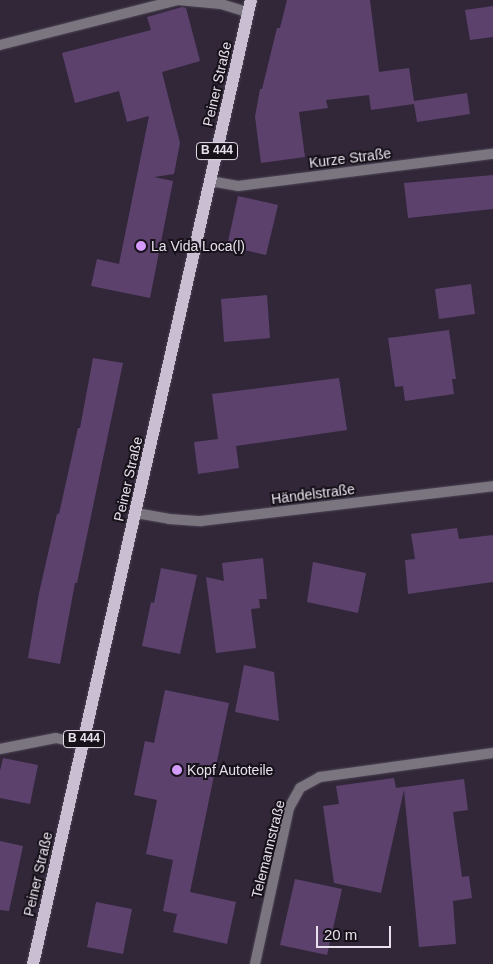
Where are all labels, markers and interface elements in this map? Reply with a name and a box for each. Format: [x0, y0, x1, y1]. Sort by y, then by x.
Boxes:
street label: Peiner Straße [199, 40, 235, 128]
road number: B 444 [196, 142, 238, 160]
street label: Kurze Straße [308, 145, 392, 171]
place label: La Vida Loca(l) [151, 238, 245, 254]
marker: La Vida Loca(l) [135, 240, 147, 252]
street label: Peiner Straße [110, 435, 146, 523]
street label: Händelstraße [270, 481, 356, 507]
road number: B 444 [63, 730, 105, 749]
place label: Kopf Autoteile [187, 762, 274, 778]
marker: Kopf Autoteile [171, 764, 183, 776]
street label: Telemannstraße [248, 798, 288, 900]
street label: Peiner Straße [20, 830, 56, 918]
scale bar [318, 916, 393, 948]
text: 20 m [324, 926, 357, 943]

